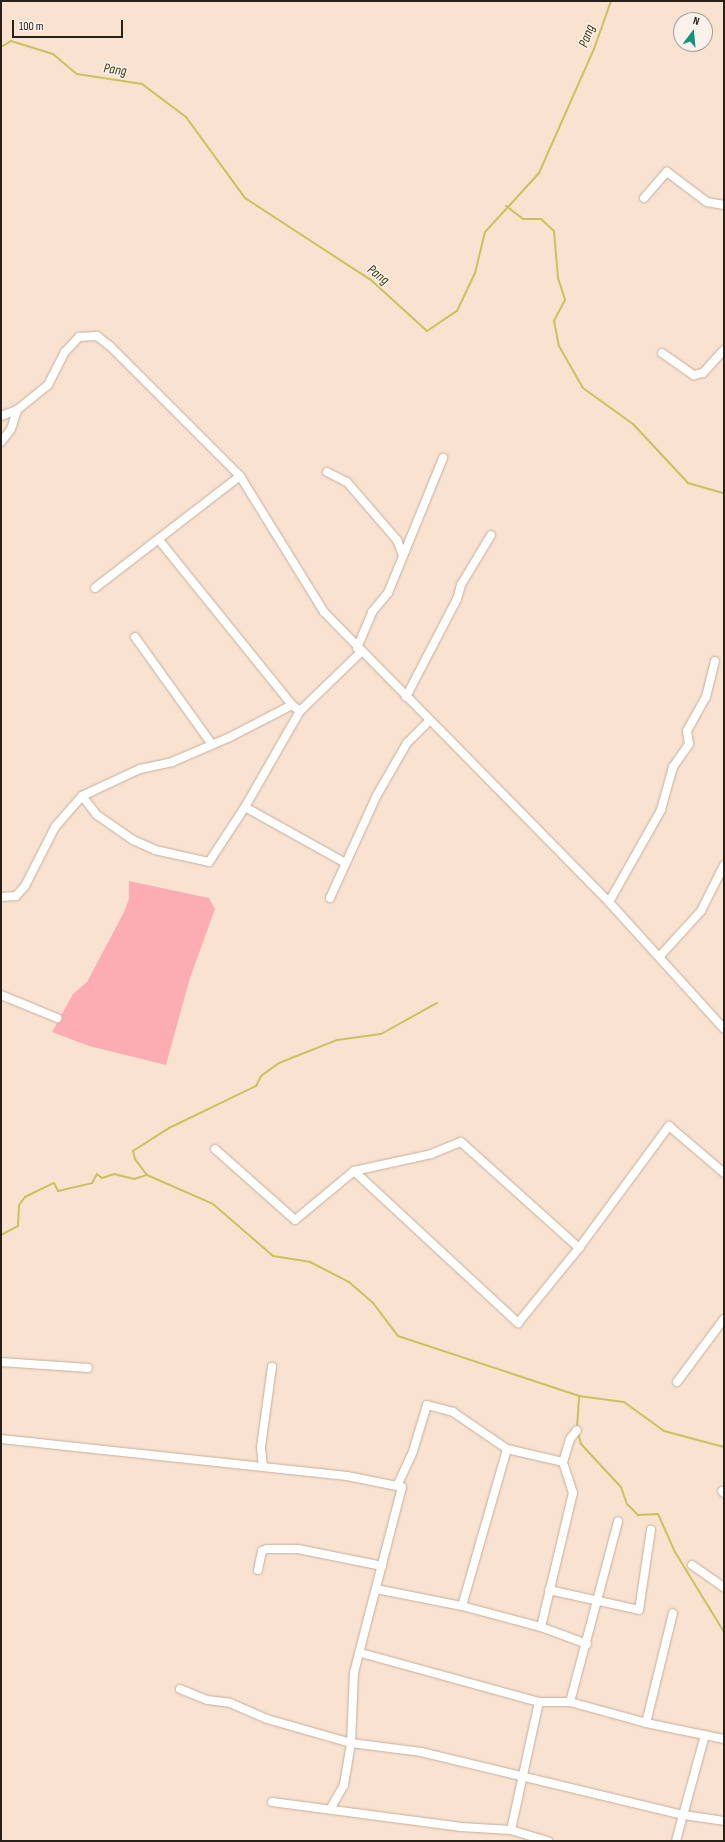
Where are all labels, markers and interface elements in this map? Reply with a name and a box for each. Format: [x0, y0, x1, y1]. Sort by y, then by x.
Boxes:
scale bar [14, 12, 125, 38]
north arrow [673, 12, 713, 52]
text: N [692, 14, 701, 28]
text: 100 m [19, 19, 44, 34]
water label: Pang [575, 22, 599, 50]
water label: Pang [102, 60, 128, 80]
water label: Pang [364, 261, 392, 289]

